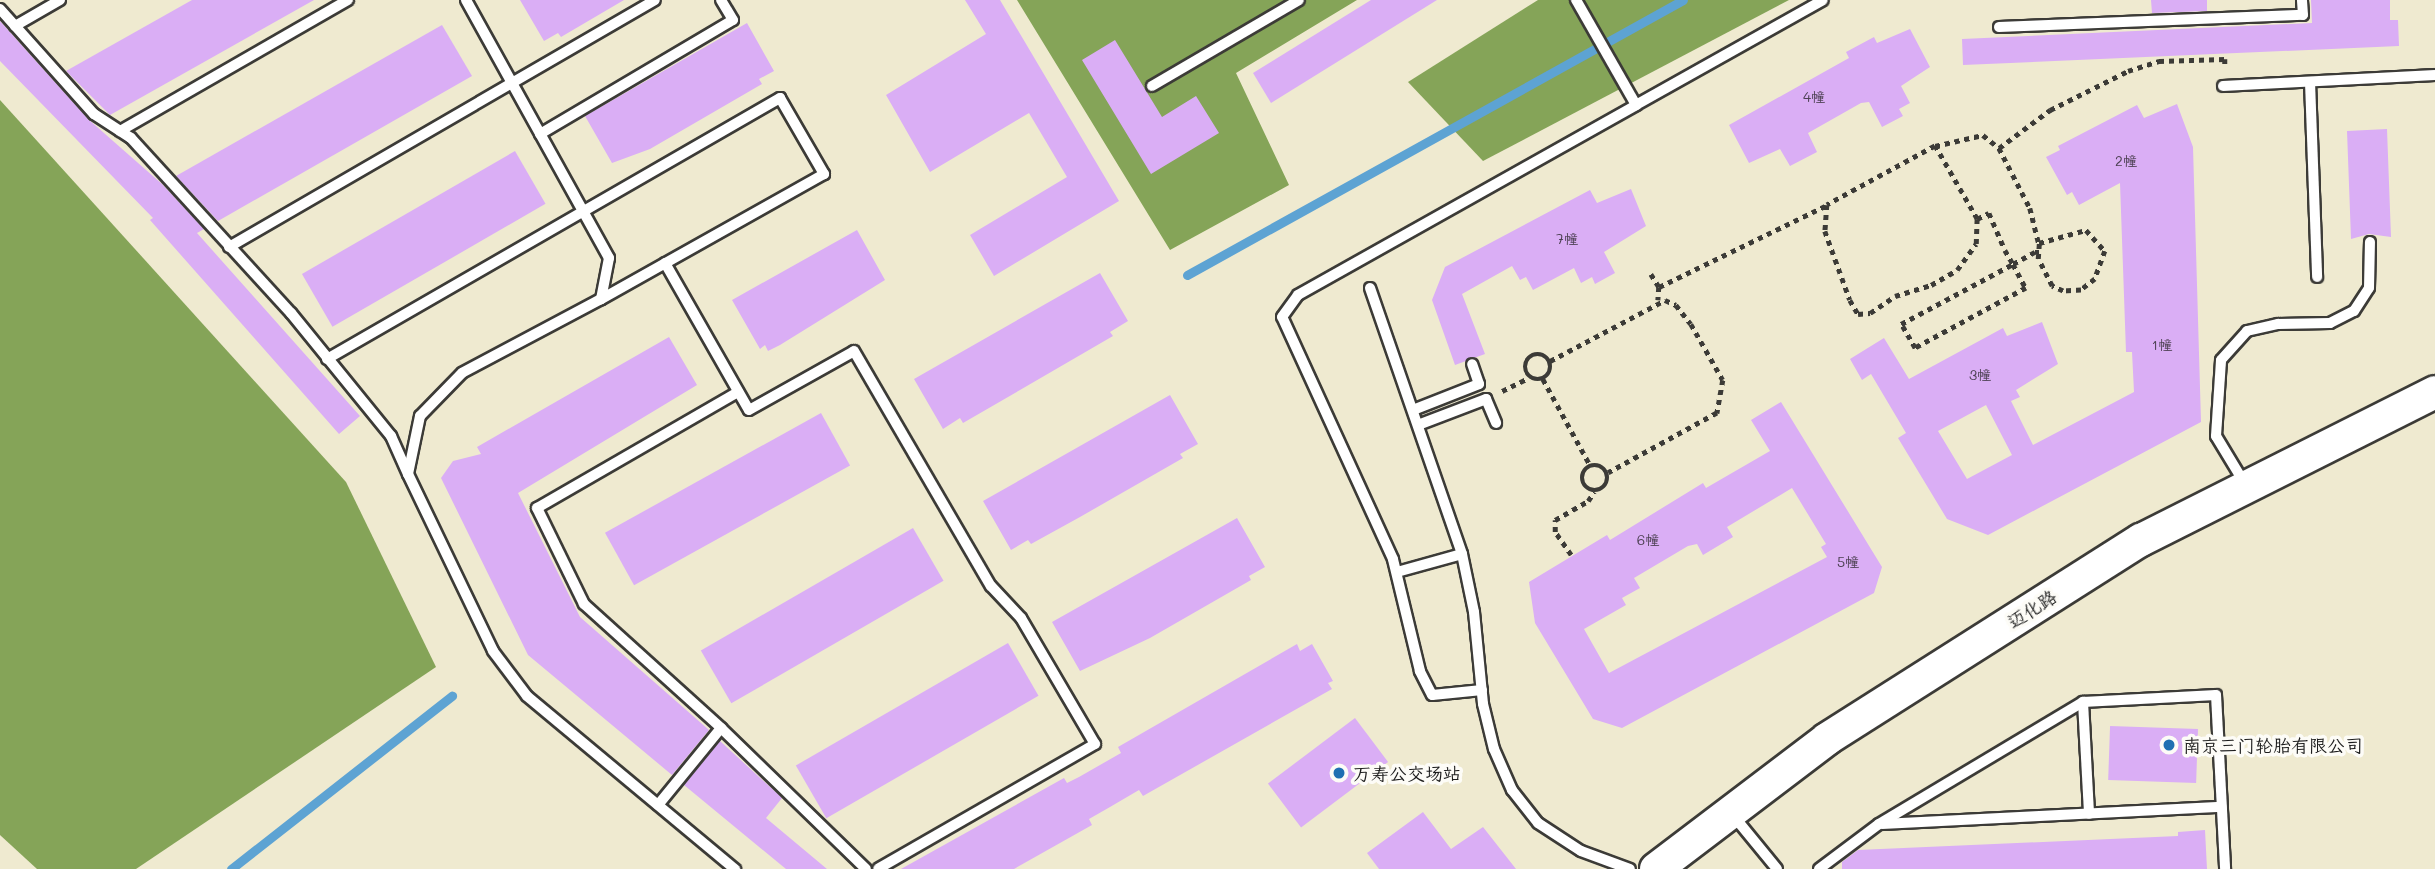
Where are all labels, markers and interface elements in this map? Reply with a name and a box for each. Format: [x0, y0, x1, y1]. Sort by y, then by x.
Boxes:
house number: 4幢 [1803, 89, 1825, 105]
house number: 2幢 [2115, 153, 2137, 169]
house number: 7幢 [1556, 231, 1578, 247]
house number: 1幢 [2152, 337, 2172, 353]
house number: 3幢 [1969, 367, 1991, 383]
house number: 6幢 [1637, 532, 1659, 548]
house number: 5幢 [1837, 554, 1859, 570]
street label: 迈化路 [2003, 585, 2061, 633]
place label: 南京三门轮胎有限公司 [2183, 734, 2363, 756]
marker: 南京三门轮胎有限公司 [2161, 737, 2177, 753]
place label: 万寿公交场站 [1353, 762, 1461, 784]
marker: 万寿公交场站 [1331, 765, 1347, 781]

